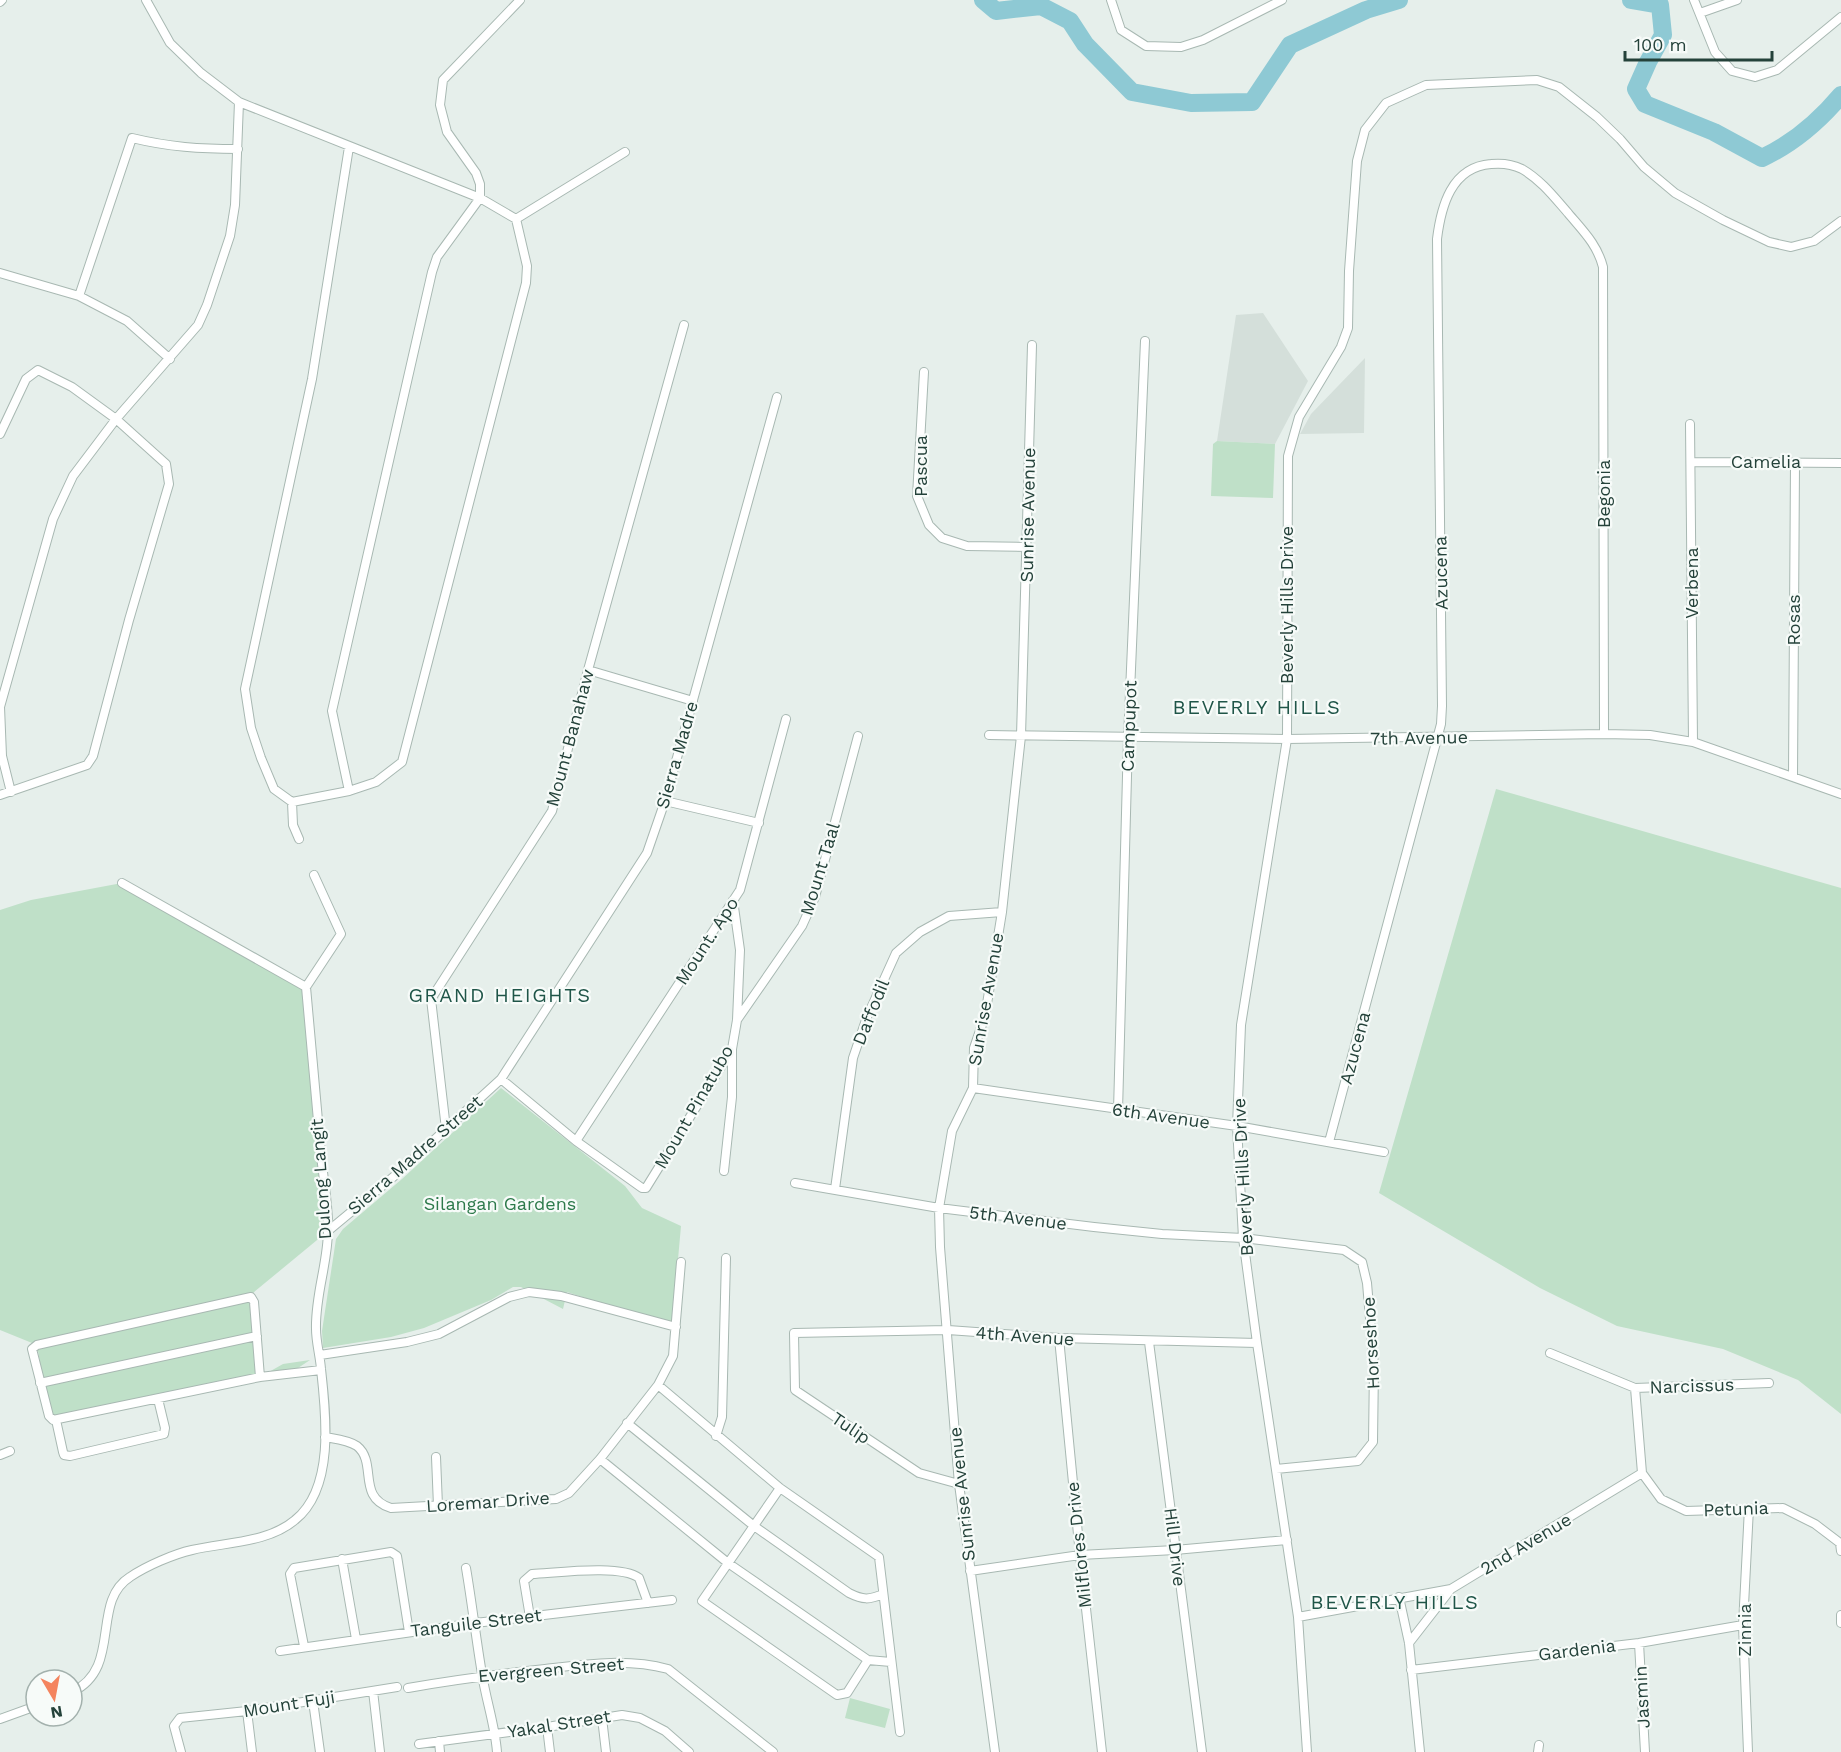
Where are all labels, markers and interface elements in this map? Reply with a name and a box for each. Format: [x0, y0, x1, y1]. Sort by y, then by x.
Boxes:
scale bar [1625, 24, 1772, 62]
text: 100 m [1634, 34, 1687, 55]
street label: Pascua [910, 435, 931, 497]
street label: Sunrise Avenue [1016, 447, 1039, 583]
street label: Camelia [1731, 451, 1801, 472]
street label: Begonia [1593, 460, 1614, 528]
street label: Beverly Hills Drive [1276, 526, 1297, 684]
street label: Azucena [1429, 536, 1452, 610]
street label: Verbena [1681, 547, 1702, 619]
street label: Rosas [1783, 594, 1804, 646]
street label: Mount Banahaw [541, 667, 598, 809]
street label: Campupot [1116, 679, 1141, 772]
district label: BEVERLY HILLS [1173, 695, 1341, 719]
street label: Sierra Madre [651, 699, 702, 811]
street label: 7th Avenue [1370, 726, 1468, 749]
street label: Mount Taal [795, 819, 844, 918]
street label: Mount. Apo [671, 893, 743, 988]
street label: Sunrise Avenue [963, 931, 1008, 1067]
street label: Daffodil [848, 975, 893, 1048]
district label: GRAND HEIGHTS [408, 983, 592, 1007]
street label: Azucena [1335, 1009, 1374, 1087]
street label: Mount Pinatubo [650, 1041, 737, 1172]
street label: Sierra Madre Street [343, 1090, 487, 1219]
street label: Beverly Hills Drive [1228, 1097, 1257, 1257]
street label: 6th Avenue [1111, 1098, 1211, 1133]
street label: Dulong Langit [306, 1117, 335, 1240]
park label: Silangan Gardens [424, 1193, 576, 1214]
street label: 5th Avenue [968, 1201, 1068, 1234]
street label: Horseshoe [1358, 1296, 1383, 1390]
street label: 4th Avenue [975, 1322, 1075, 1349]
street label: Narcissus [1649, 1374, 1735, 1397]
street label: Tulip [828, 1407, 875, 1448]
street label: Sunrise Avenue [944, 1426, 979, 1562]
street label: Milflores Drive [1061, 1481, 1096, 1609]
street label: Loremar Drive [425, 1487, 551, 1516]
street label: Petunia [1703, 1497, 1769, 1520]
street label: Hill Drive [1160, 1506, 1191, 1588]
street label: 2nd Avenue [1477, 1508, 1575, 1579]
district label: BEVERLY HILLS [1311, 1590, 1479, 1614]
street label: Zinnia [1734, 1603, 1755, 1657]
street label: Tanguile Street [409, 1604, 543, 1641]
street label: Gardenia [1537, 1634, 1617, 1665]
street label: Evergreen Street [477, 1653, 625, 1686]
street label: Jasmin [1629, 1665, 1654, 1729]
north arrow [24, 1668, 84, 1728]
street label: Mount Fuji [241, 1686, 336, 1721]
text: N [49, 1702, 64, 1723]
street label: Yakal Street [506, 1705, 613, 1742]

